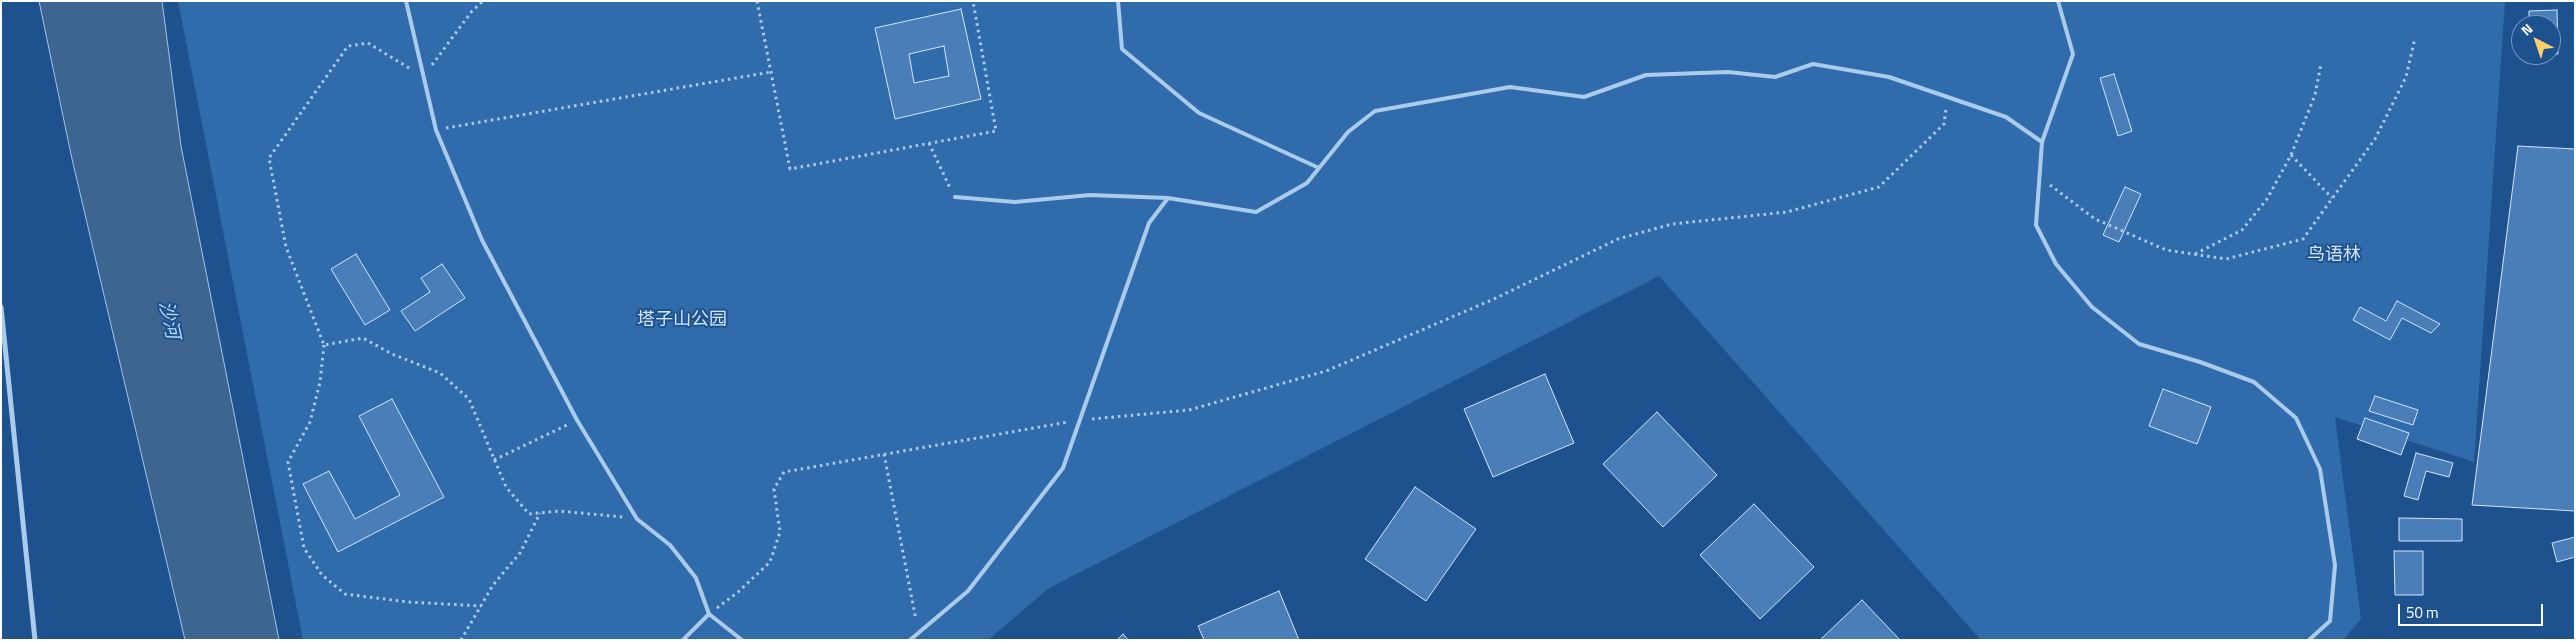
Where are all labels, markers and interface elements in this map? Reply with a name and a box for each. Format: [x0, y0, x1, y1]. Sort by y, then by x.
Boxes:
north arrow [2511, 15, 2561, 65]
text: N [2516, 18, 2537, 40]
park label: 鸟语林 [2307, 245, 2361, 267]
water label: 沙河 [153, 299, 183, 341]
park label: 塔子山公园 [637, 310, 727, 332]
scale bar [2401, 594, 2546, 626]
text: 50 m [2406, 601, 2439, 624]

